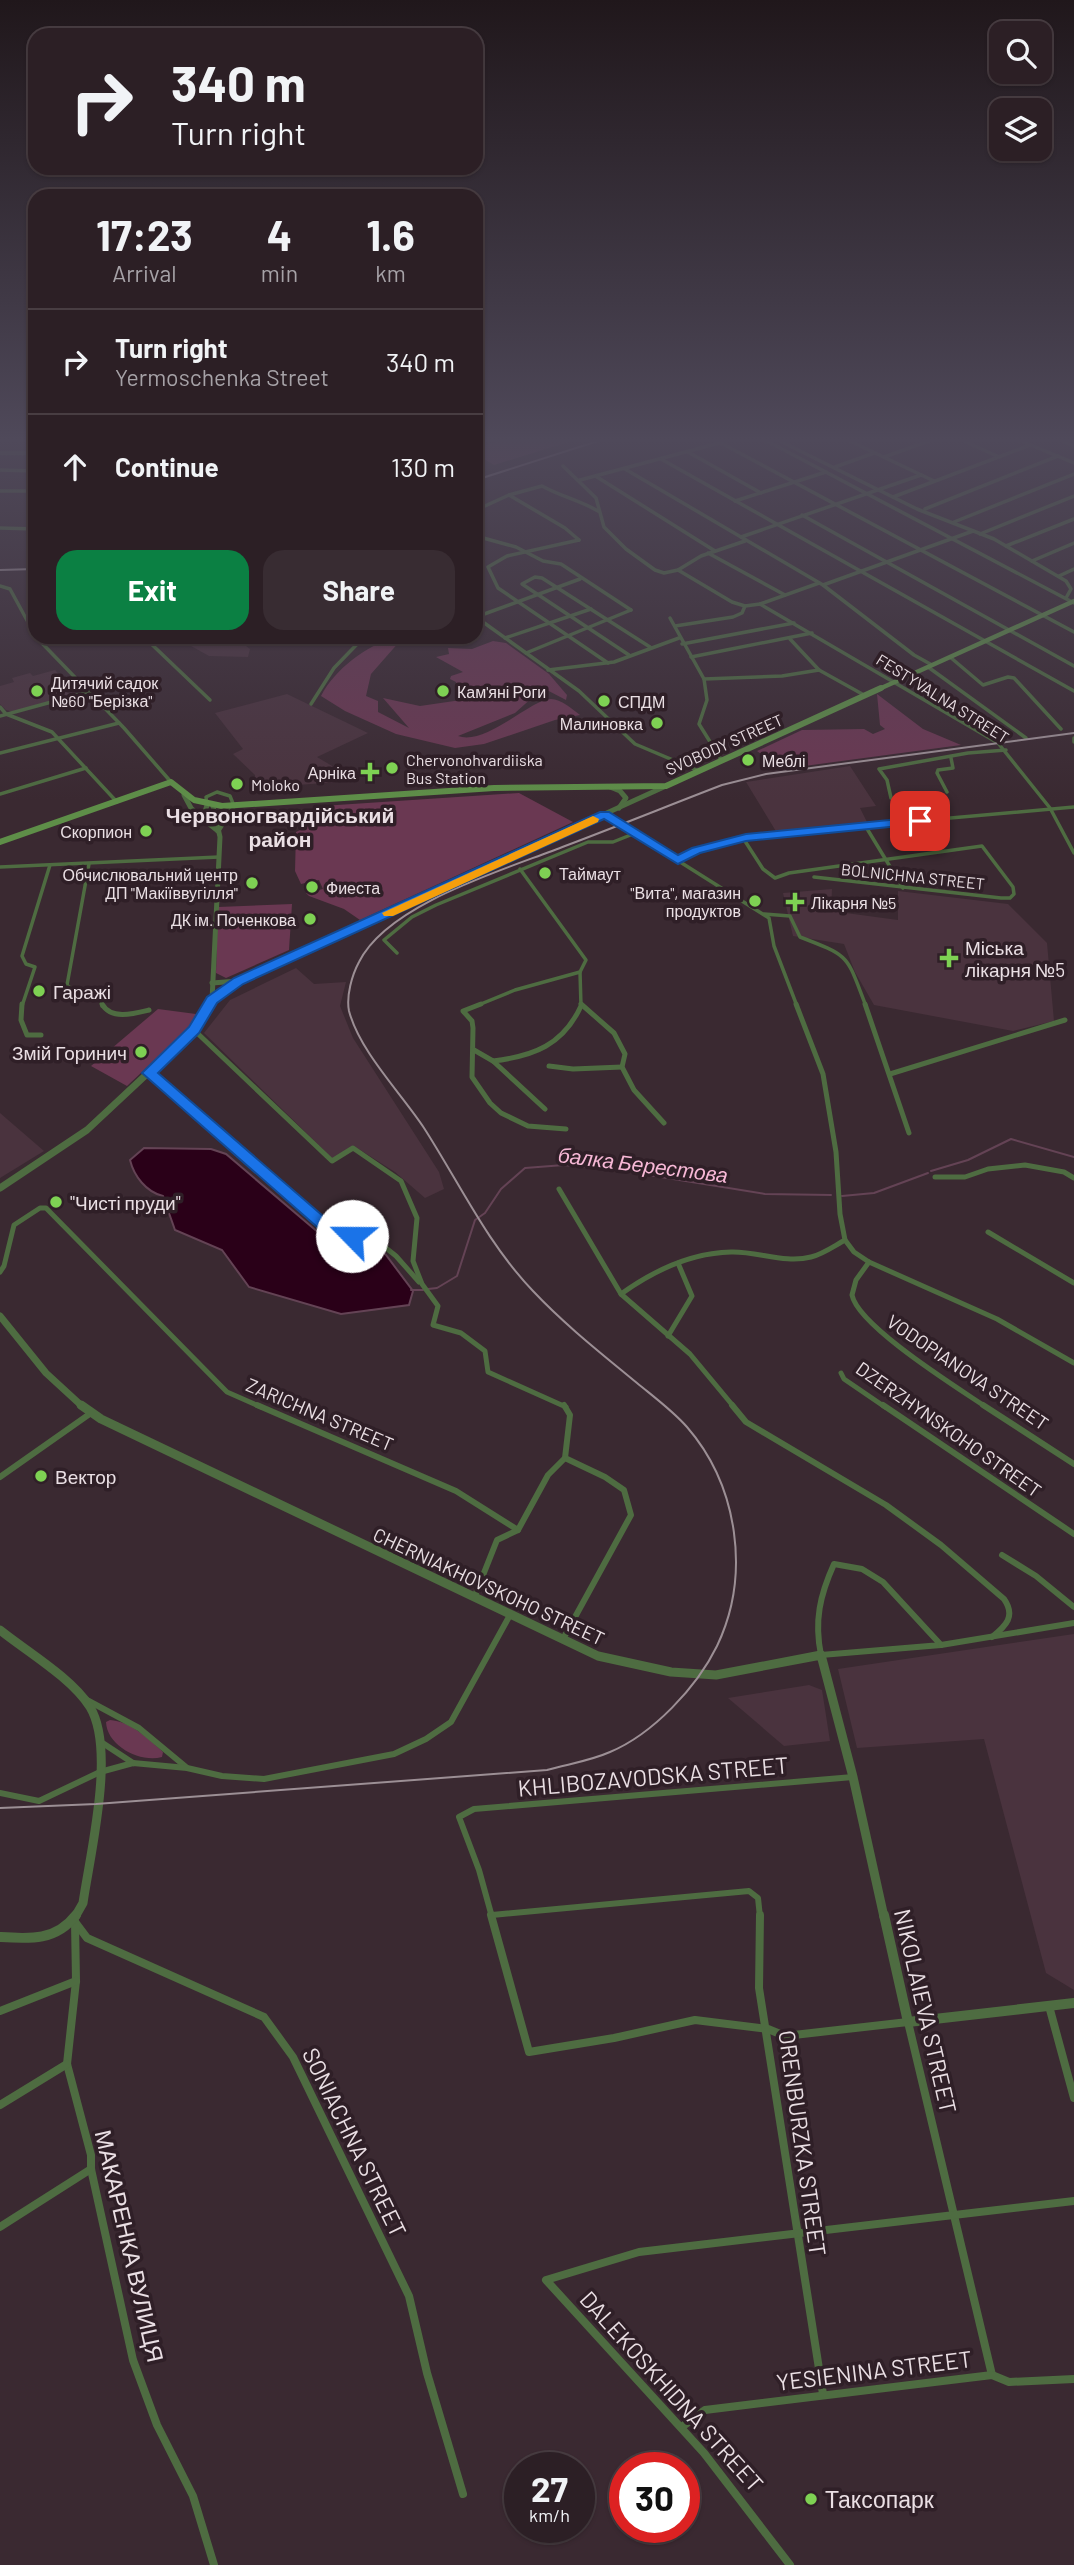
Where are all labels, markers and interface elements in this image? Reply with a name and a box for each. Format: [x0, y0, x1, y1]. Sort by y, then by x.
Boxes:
map controls [989, 21, 1052, 161]
button: search [989, 21, 1052, 84]
text: 340 m [171, 53, 306, 112]
icon: right [56, 56, 147, 147]
button: layers [989, 98, 1052, 161]
text: Turn right [171, 113, 306, 151]
text: 17:23 [96, 209, 193, 259]
text: 4 [267, 209, 292, 259]
text: 1.6 [366, 209, 415, 259]
text: Arrival [112, 259, 177, 287]
text: min [261, 259, 298, 287]
text: km [375, 259, 406, 287]
text: Turn right [115, 332, 228, 363]
icon: right [56, 343, 94, 381]
text: 340 m [386, 346, 455, 377]
text: Yermoschenka Street [115, 363, 329, 391]
icon: ahead [56, 448, 94, 486]
text: Continue [115, 451, 219, 482]
text: 130 m [391, 451, 455, 482]
button: Exit [56, 550, 249, 630]
button: Share [263, 550, 455, 630]
street label: FESTYVALNA STREET [873, 649, 1013, 747]
place label: Дитячий садок №60 "Берізка" [51, 673, 159, 710]
place label: Кам'яні Роги [457, 682, 546, 701]
marker: Дитячий садок №60 "Берізка" [29, 683, 45, 699]
marker: Кам'яні Роги [435, 683, 451, 699]
place label: СПДМ [618, 692, 665, 711]
marker: СПДМ [596, 693, 612, 709]
street label: SVOBODY STREET [662, 710, 786, 778]
place label: Малиновка [560, 714, 643, 733]
marker: Малиновка [649, 715, 665, 731]
place label: Chervonohvardiiska Bus Station [406, 750, 543, 787]
place label: Меблі [762, 751, 806, 770]
marker: Меблі [740, 752, 756, 768]
marker: Chervonohvardiiska Bus Station [384, 760, 400, 776]
place label: Арніка [308, 763, 356, 782]
marker: Арніка [362, 764, 378, 780]
place label: Moloko [251, 775, 300, 794]
marker: Moloko [229, 776, 245, 792]
pin [890, 791, 950, 851]
district label: Червоногвардійський район [166, 802, 394, 851]
icon: arrive [901, 802, 939, 840]
place label: Скорпион [60, 822, 132, 841]
marker: Скорпион [138, 823, 154, 839]
street label: BOLNICHNA STREET [840, 859, 986, 893]
place label: Таймаут [559, 864, 622, 883]
place label: Обчислювальний центр ДП "Макіїввугілля" [63, 865, 238, 902]
marker: Таймаут [537, 865, 553, 881]
marker: Обчислювальний центр ДП "Макіїввугілля" [244, 875, 260, 891]
place label: Фиеста [326, 878, 380, 897]
marker: Фиеста [304, 879, 320, 895]
place label: "Вита", магазин продуктов [630, 883, 741, 920]
marker: Лікарня №5 [785, 892, 805, 912]
marker: "Вита", магазин продуктов [747, 893, 763, 909]
place label: Лікарня №5 [811, 893, 896, 912]
place label: ДК ім. Поченкова [171, 910, 296, 929]
marker: ДК ім. Поченкова [302, 911, 318, 927]
place label: Міська лікарня №5 [965, 936, 1065, 981]
marker: Міська лікарня №5 [939, 948, 959, 968]
place label: Гаражі [53, 980, 111, 1003]
marker: Гаражі [31, 983, 47, 999]
place label: Змій Горинич [12, 1041, 127, 1064]
marker: Змій Горинич [133, 1044, 149, 1060]
water label: балка Берестова [557, 1141, 729, 1187]
place label: "Чисті пруди" [70, 1191, 181, 1214]
marker: "Чисті пруди" [48, 1194, 64, 1210]
position arrow [315, 1199, 389, 1273]
street label: VODOPIANOVA STREET [883, 1309, 1053, 1435]
street label: DZERZHYNSKOHO STREET [852, 1356, 1046, 1502]
street label: ZARICHNA STREET [243, 1373, 397, 1455]
place label: Вектор [55, 1465, 116, 1488]
marker: Вектор [33, 1468, 49, 1484]
street label: CHERNIAKHOVSKOHO STREET [370, 1522, 608, 1650]
street label: KHLIBOZAVODSKA STREET [517, 1750, 789, 1802]
street label: NIKOLAIEVA STREET [889, 1906, 963, 2116]
street label: ORENBURZKA STREET [773, 2028, 833, 2258]
street label: SONIACHNA STREET [297, 2043, 413, 2241]
street label: МАКАРЕНКА ВУЛИЦЯ [90, 2127, 170, 2365]
street label: DALEKOSKHIDNA STREET [574, 2285, 770, 2497]
street label: YESIENINA STREET [775, 2344, 973, 2396]
speed limit sign: 30 [609, 2452, 700, 2543]
text: 27 [531, 2467, 568, 2509]
place label: Таксопарк [825, 2485, 935, 2513]
marker: Таксопарк [803, 2491, 819, 2507]
text: km/h [529, 2504, 570, 2526]

